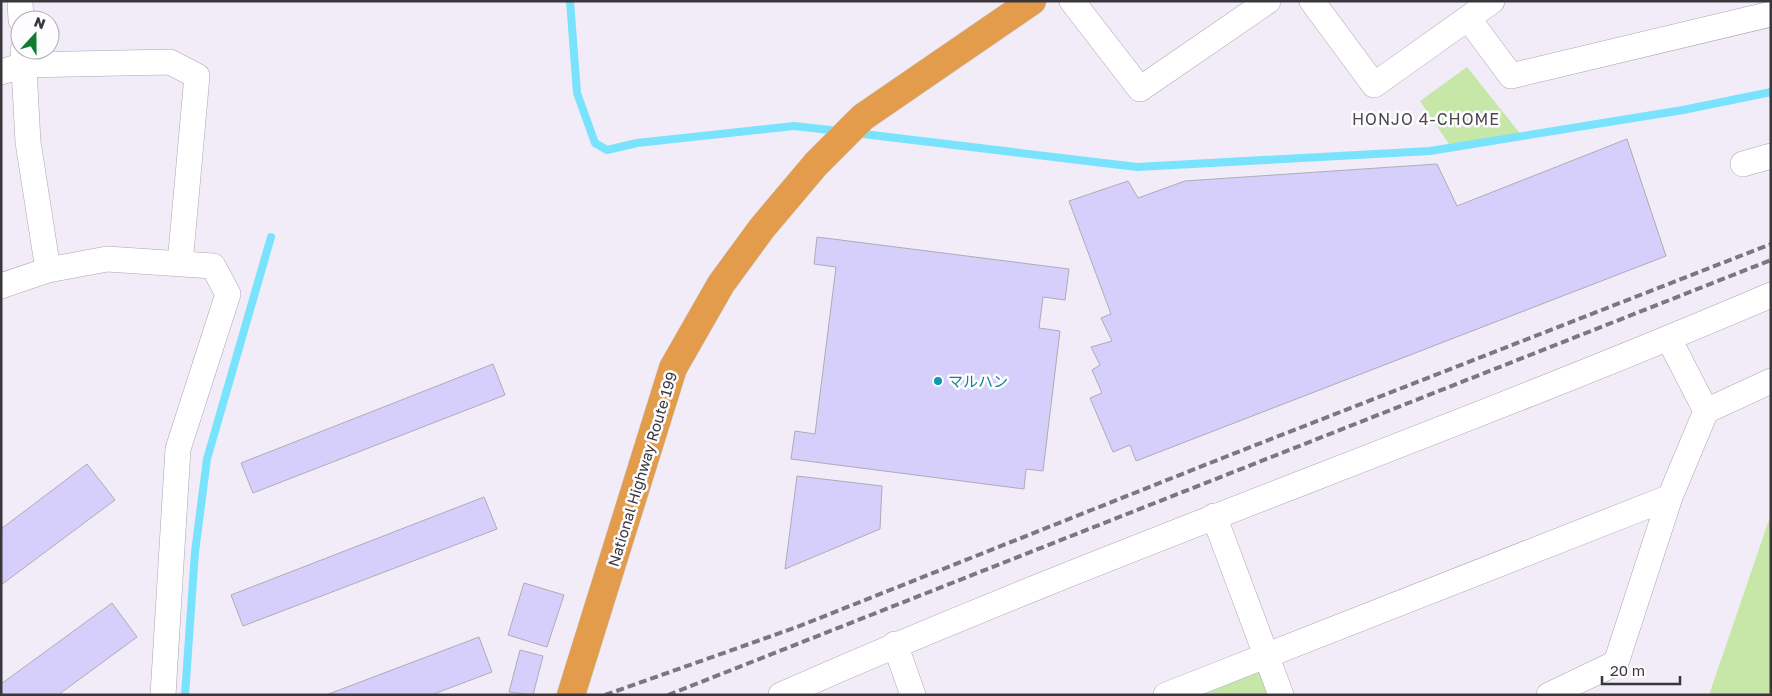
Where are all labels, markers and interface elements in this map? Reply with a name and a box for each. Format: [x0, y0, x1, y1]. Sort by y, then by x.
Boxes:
north arrow [10, 10, 60, 60]
text: N [32, 13, 48, 32]
district label: HONJO 4-CHOME [1352, 109, 1500, 129]
street label: National Highway Route 199 [604, 369, 680, 569]
place label: マルハン [948, 372, 1008, 390]
marker: マルハン [932, 375, 944, 387]
scale bar [1602, 654, 1680, 686]
text: 20 m [1610, 661, 1645, 679]

